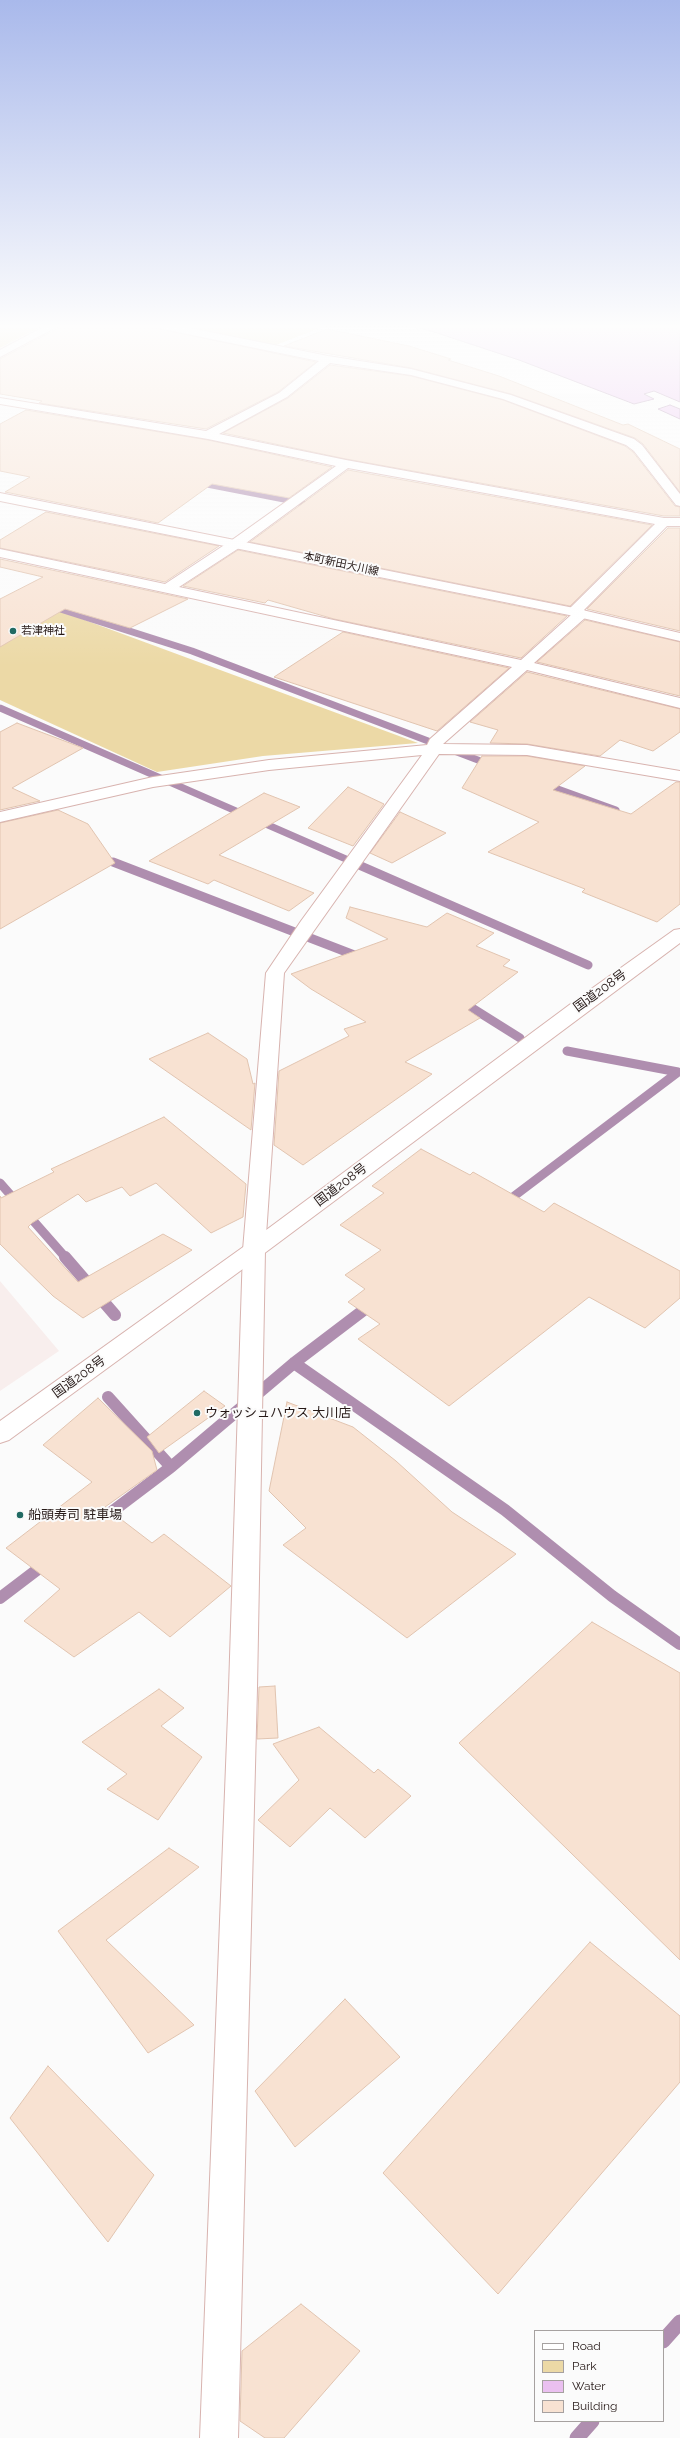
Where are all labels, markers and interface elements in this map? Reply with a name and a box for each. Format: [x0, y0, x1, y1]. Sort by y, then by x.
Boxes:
street label: 本町新田大川線 [302, 550, 380, 578]
place label: 若津神社 [21, 624, 65, 638]
marker: 若津神社 [8, 626, 18, 636]
street label: 国道208号 [571, 967, 629, 1015]
street label: 国道208号 [312, 1160, 370, 1210]
street label: 国道208号 [50, 1353, 108, 1401]
place label: ウォッシュハウス 大川店 [205, 1405, 351, 1421]
marker: ウォッシュハウス 大川店 [192, 1408, 202, 1418]
place label: 船頭寿司 駐車場 [28, 1507, 122, 1523]
marker: 船頭寿司 駐車場 [15, 1510, 25, 1520]
legend [534, 2330, 664, 2422]
text: Road [572, 2339, 601, 2353]
text: Park [572, 2359, 597, 2373]
text: Water [572, 2379, 606, 2393]
text: Building [572, 2399, 618, 2413]

